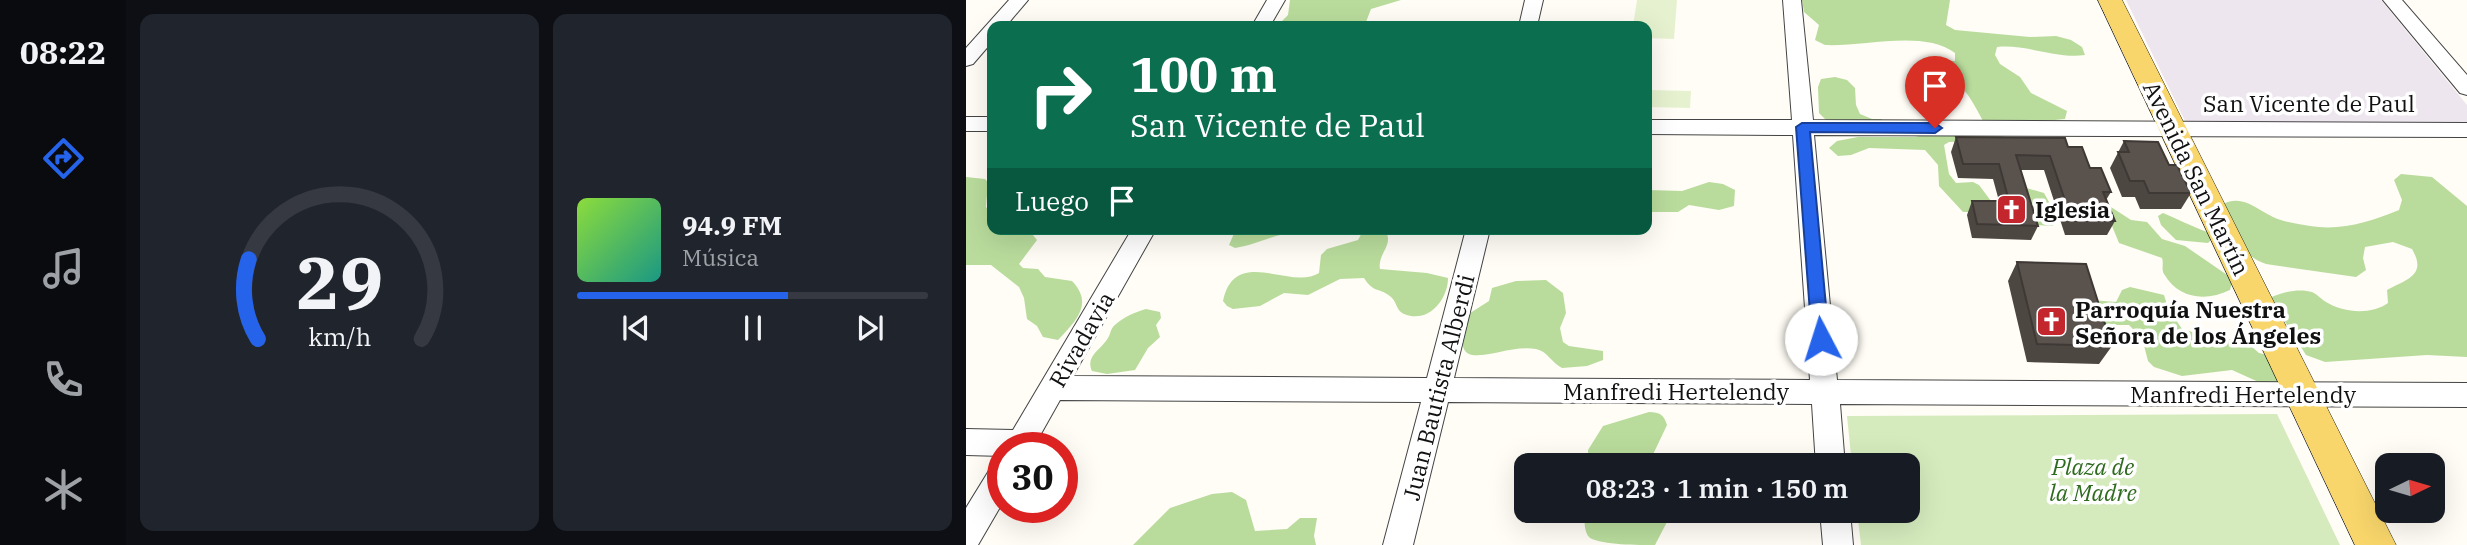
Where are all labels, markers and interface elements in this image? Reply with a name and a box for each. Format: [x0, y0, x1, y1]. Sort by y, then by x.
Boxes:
text: 08:22 [20, 31, 106, 73]
text: 100 m [1130, 42, 1277, 105]
icon: right [1015, 49, 1106, 140]
pin [1905, 56, 1965, 128]
icon: arrive [1916, 67, 1954, 105]
street label: Avenida San Martín [2137, 76, 2257, 280]
street label: San Vicente de Paul [2203, 88, 2415, 118]
text: San Vicente de Paul [1130, 104, 1425, 146]
icon: directions [39, 134, 88, 183]
icon: arrive [1103, 182, 1141, 220]
text: Luego [1015, 184, 1089, 218]
church icon: Iglesia [1995, 192, 2029, 226]
place label: Iglesia [2035, 194, 2110, 224]
text: 94.9 FM [682, 208, 782, 242]
text: 29 [296, 234, 383, 329]
text: Música [682, 242, 759, 272]
icon: music [39, 244, 88, 293]
street label: Juan Bautista Alberdi [1395, 271, 1481, 503]
street label: Rivadavia [1042, 286, 1120, 392]
place label: Parroquía Nuestra Señora de los Ángeles [2075, 294, 2321, 350]
position arrow [1784, 302, 1858, 376]
church icon: Parroquía Nuestra Señora de los Ángeles [2035, 305, 2069, 339]
icon: previous [617, 309, 655, 347]
icon: pause [734, 309, 772, 347]
icon: next [851, 309, 889, 347]
text: km/h [308, 319, 371, 352]
icon: phone [39, 355, 88, 404]
street label: Manfredi Hertelendy [1563, 376, 1790, 406]
street label: Manfredi Hertelendy [2130, 379, 2357, 409]
speed limit sign: 30 [987, 432, 1078, 523]
park label: Plaza de la Madre [2049, 451, 2137, 507]
north arrow [2375, 453, 2445, 523]
map controls [2375, 453, 2445, 523]
icon: climate [39, 465, 88, 514]
text: 08:23 · 1 min · 150 m [1586, 471, 1848, 505]

